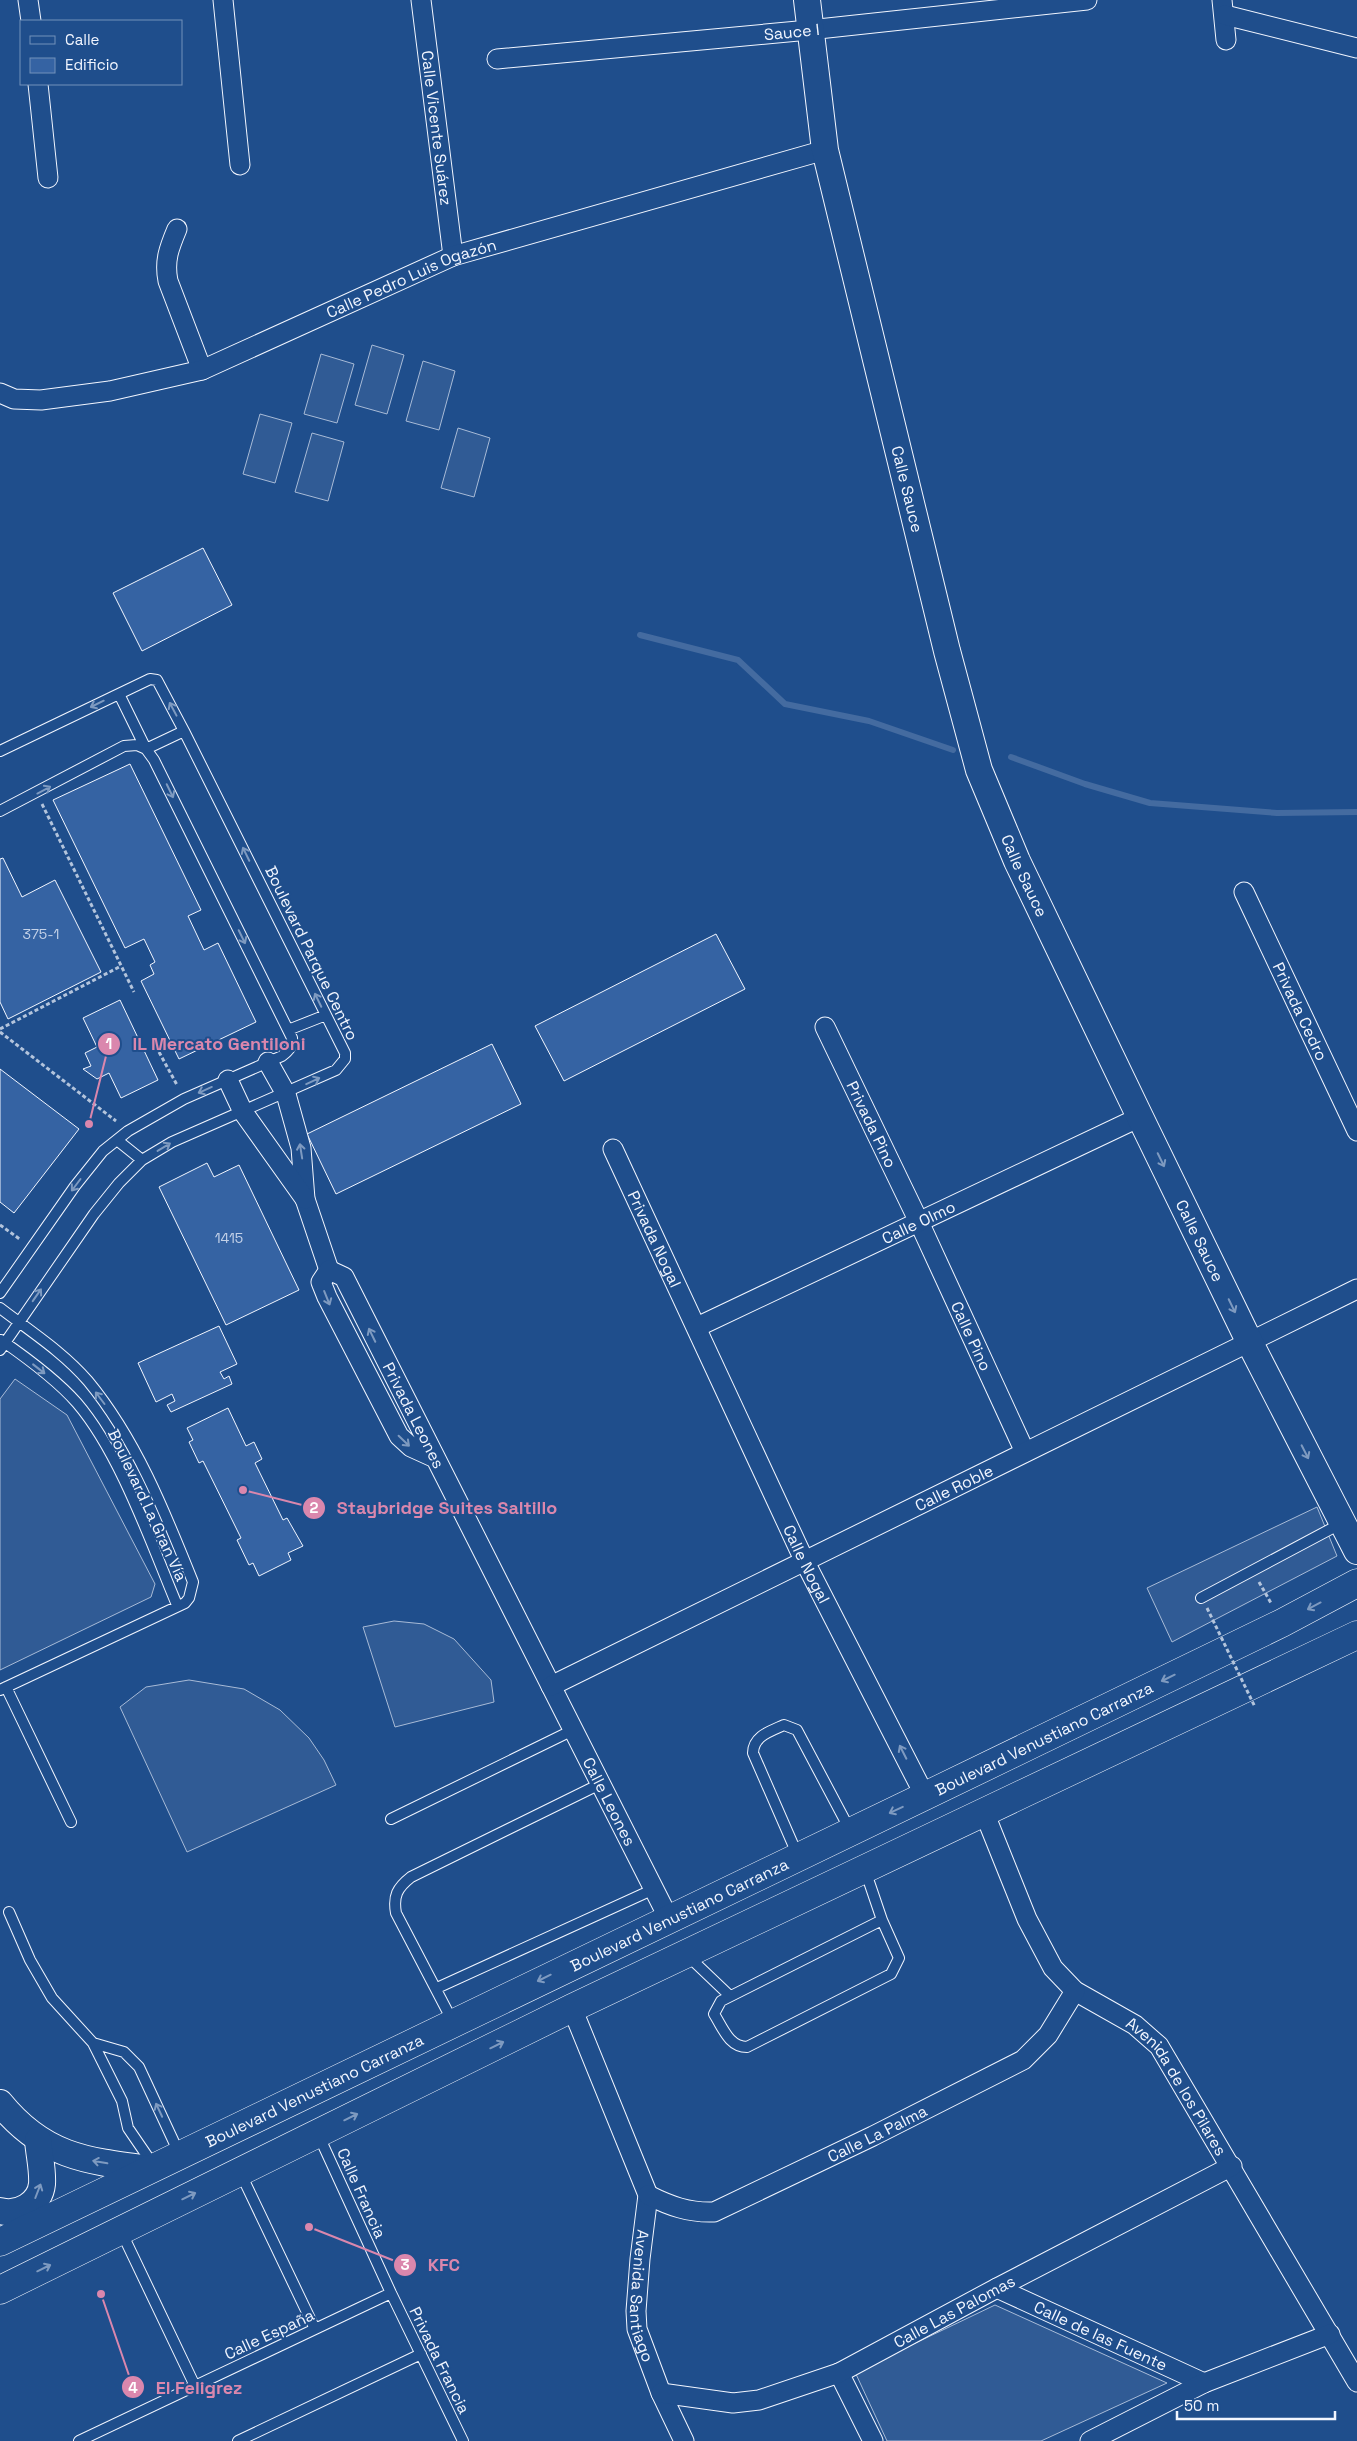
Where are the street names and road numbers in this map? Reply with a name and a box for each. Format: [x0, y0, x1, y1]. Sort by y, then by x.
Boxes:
street label: Sauce I [763, 19, 821, 45]
street label: Calle Vicente Suárez [416, 49, 457, 207]
street label: Calle Pedro Luis Ogazón [323, 234, 499, 323]
street label: Calle Sauce [886, 444, 928, 535]
street label: Calle Sauce [996, 831, 1052, 921]
street label: Boulevard Parque Centro [260, 863, 363, 1044]
street label: Privada Cedro [1268, 959, 1332, 1064]
street label: Privada Pino [842, 1078, 901, 1171]
street label: Privada Nogal [623, 1187, 686, 1291]
street label: Calle Olmo [878, 1196, 959, 1249]
street label: Calle Sauce [1171, 1196, 1229, 1285]
street label: Calle Pino [946, 1298, 996, 1374]
street label: Privada Leones [378, 1359, 449, 1472]
street label: Boulevard La Gran Vía [103, 1426, 192, 1585]
street label: Calle Roble [911, 1460, 997, 1516]
street label: Calle Nogal [778, 1522, 834, 1607]
street label: Boulevard Venustiano Carranza [932, 1677, 1156, 1801]
street label: Calle Leones [578, 1754, 640, 1850]
street label: Boulevard Venustiano Carranza [567, 1853, 792, 1976]
street label: Avenida de los Pilares [1122, 2012, 1231, 2160]
street label: Boulevard Venustiano Carranza [202, 2029, 427, 2152]
street label: Calle La Palma [824, 2100, 931, 2167]
street label: Calle Francia [332, 2145, 391, 2242]
street label: Avenida Santiago [625, 2229, 658, 2365]
street label: Calle Las Palomas [890, 2270, 1019, 2353]
street label: Calle de las Fuente [1030, 2296, 1170, 2376]
street label: Privada Francia [405, 2303, 475, 2417]
street label: Calle España [221, 2304, 318, 2364]

